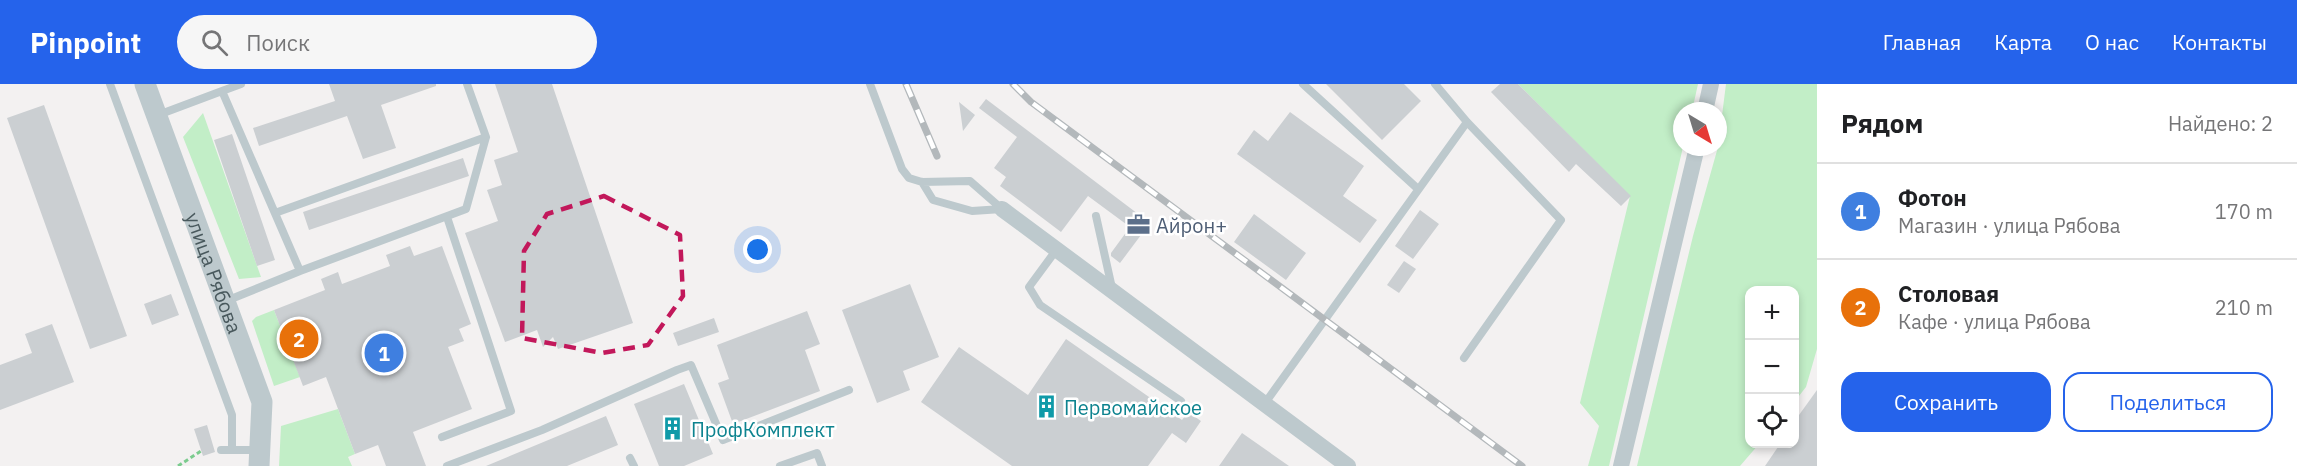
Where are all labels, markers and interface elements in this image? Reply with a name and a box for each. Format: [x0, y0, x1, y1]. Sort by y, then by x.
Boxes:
search box [177, 15, 597, 69]
text: Pinpoint [30, 24, 141, 61]
icon: search [198, 26, 231, 59]
text: Поиск [246, 28, 310, 57]
text: Главная [1883, 28, 1961, 56]
text: Карта [1994, 28, 2052, 56]
text: О нас [2085, 28, 2139, 56]
text: Контакты [2172, 28, 2267, 56]
north arrow [1673, 102, 1727, 156]
text: Рядом [1841, 106, 1923, 140]
text: Найдено: 2 [2168, 110, 2273, 137]
text: Фотон [1898, 183, 1967, 212]
text: 1 [1855, 198, 1867, 225]
text: 170 m [2215, 198, 2273, 225]
street label: улица Рябова [180, 208, 249, 337]
office icon: Айрон+ [1125, 212, 1151, 238]
place label: Айрон+ [1156, 212, 1227, 239]
text: Магазин · улица Рябова [1898, 212, 2121, 239]
your location [743, 235, 772, 264]
text: Столовая [1898, 279, 1999, 308]
map controls [1745, 286, 1799, 448]
button: + [1745, 286, 1799, 340]
text: 2 [1855, 294, 1867, 321]
text: 210 m [2215, 294, 2273, 321]
text: Кафе · улица Рябова [1898, 308, 2091, 335]
pin: 2 [280, 316, 318, 362]
pin: 1 [364, 330, 404, 376]
button: − [1745, 340, 1799, 394]
button: Сохранить [1841, 372, 2051, 432]
button: Поделиться [2063, 372, 2273, 432]
building icon: Первомайское [1033, 394, 1059, 420]
place label: Первомайское [1064, 394, 1202, 421]
button: locate [1745, 394, 1799, 448]
building icon: ПрофКомплект [660, 416, 686, 442]
place label: ПрофКомплект [691, 416, 835, 443]

